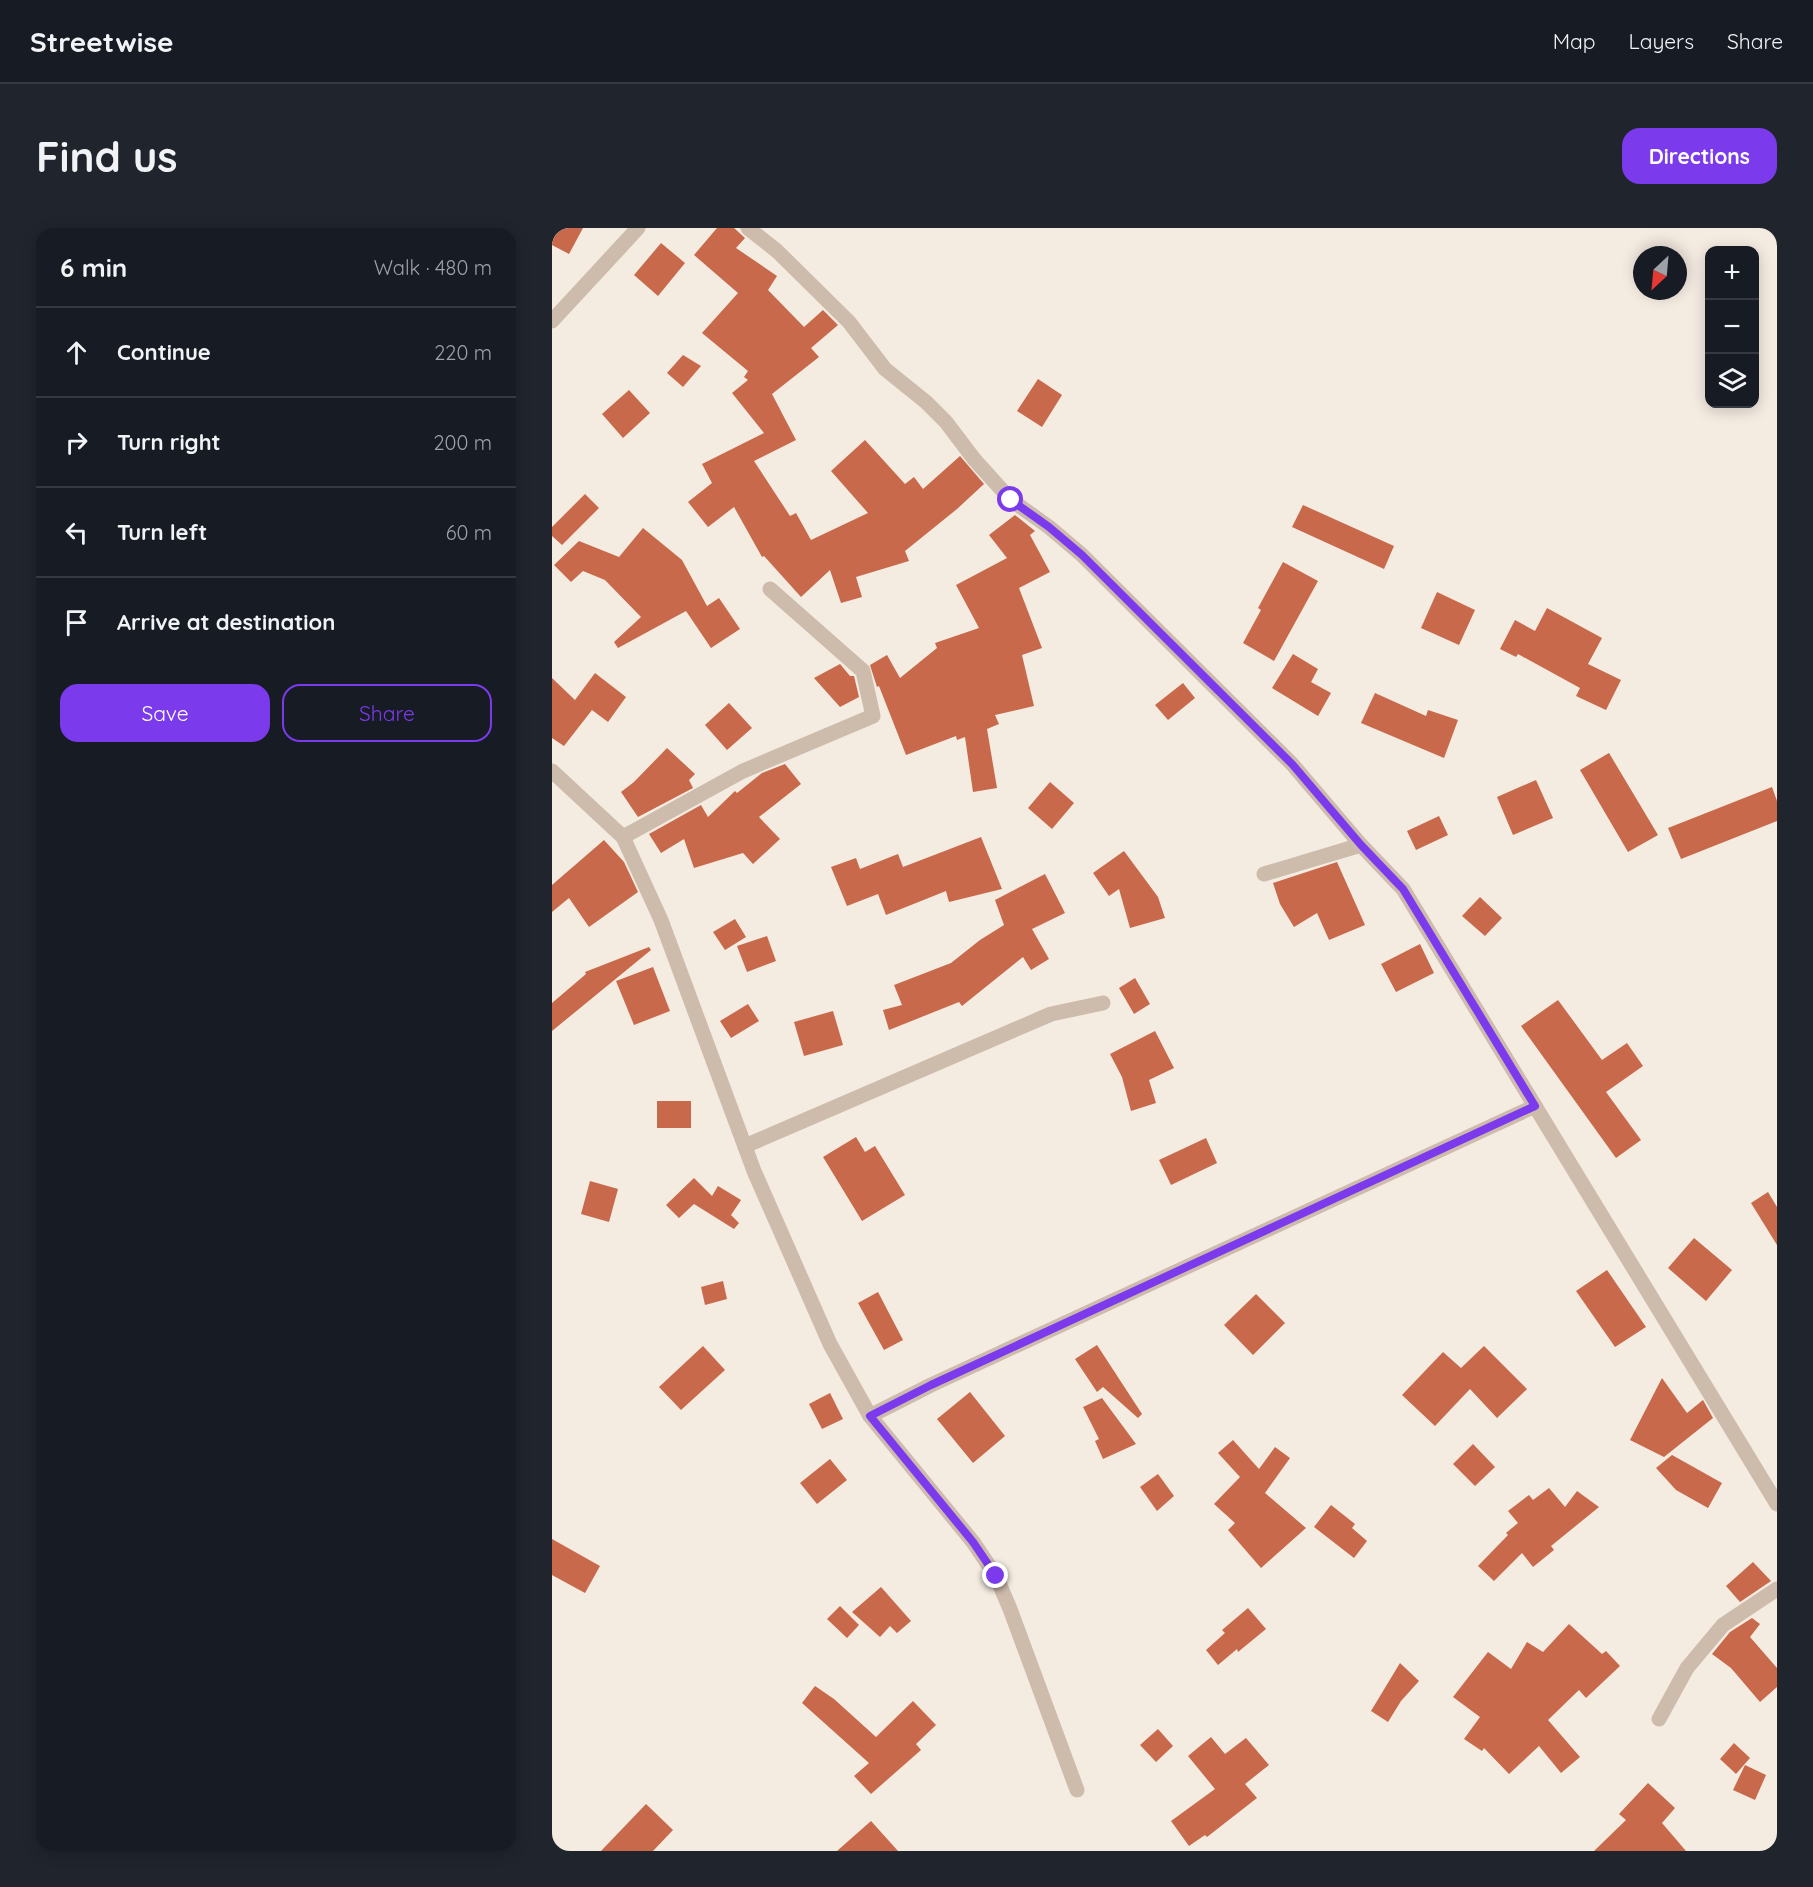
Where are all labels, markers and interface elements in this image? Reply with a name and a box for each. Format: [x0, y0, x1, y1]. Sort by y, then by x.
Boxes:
text: Streetwise [30, 24, 173, 59]
text: Map [1553, 28, 1596, 54]
text: Layers [1629, 28, 1694, 54]
text: Share [1727, 28, 1783, 54]
button: Directions [1622, 128, 1777, 184]
text: Find us [36, 130, 178, 183]
north arrow [1633, 246, 1687, 300]
map controls [1705, 246, 1759, 408]
button: + [1705, 246, 1759, 300]
text: 6 min [60, 251, 127, 284]
text: Walk · 480 m [374, 255, 492, 280]
button: − [1705, 300, 1759, 354]
icon: ahead [60, 336, 93, 369]
text: Continue [117, 338, 211, 366]
text: 220 m [434, 340, 492, 365]
button: layers [1705, 354, 1759, 408]
icon: right [60, 426, 93, 459]
text: Turn right [117, 428, 221, 456]
text: 200 m [433, 430, 492, 455]
route start [997, 486, 1023, 512]
icon: left [60, 516, 93, 549]
text: Turn left [117, 518, 207, 546]
text: 60 m [446, 520, 492, 545]
icon: arrive [60, 606, 93, 639]
text: Arrive at destination [117, 608, 335, 636]
button: Save [60, 684, 270, 742]
button: Share [282, 684, 492, 742]
route end [982, 1562, 1008, 1588]

